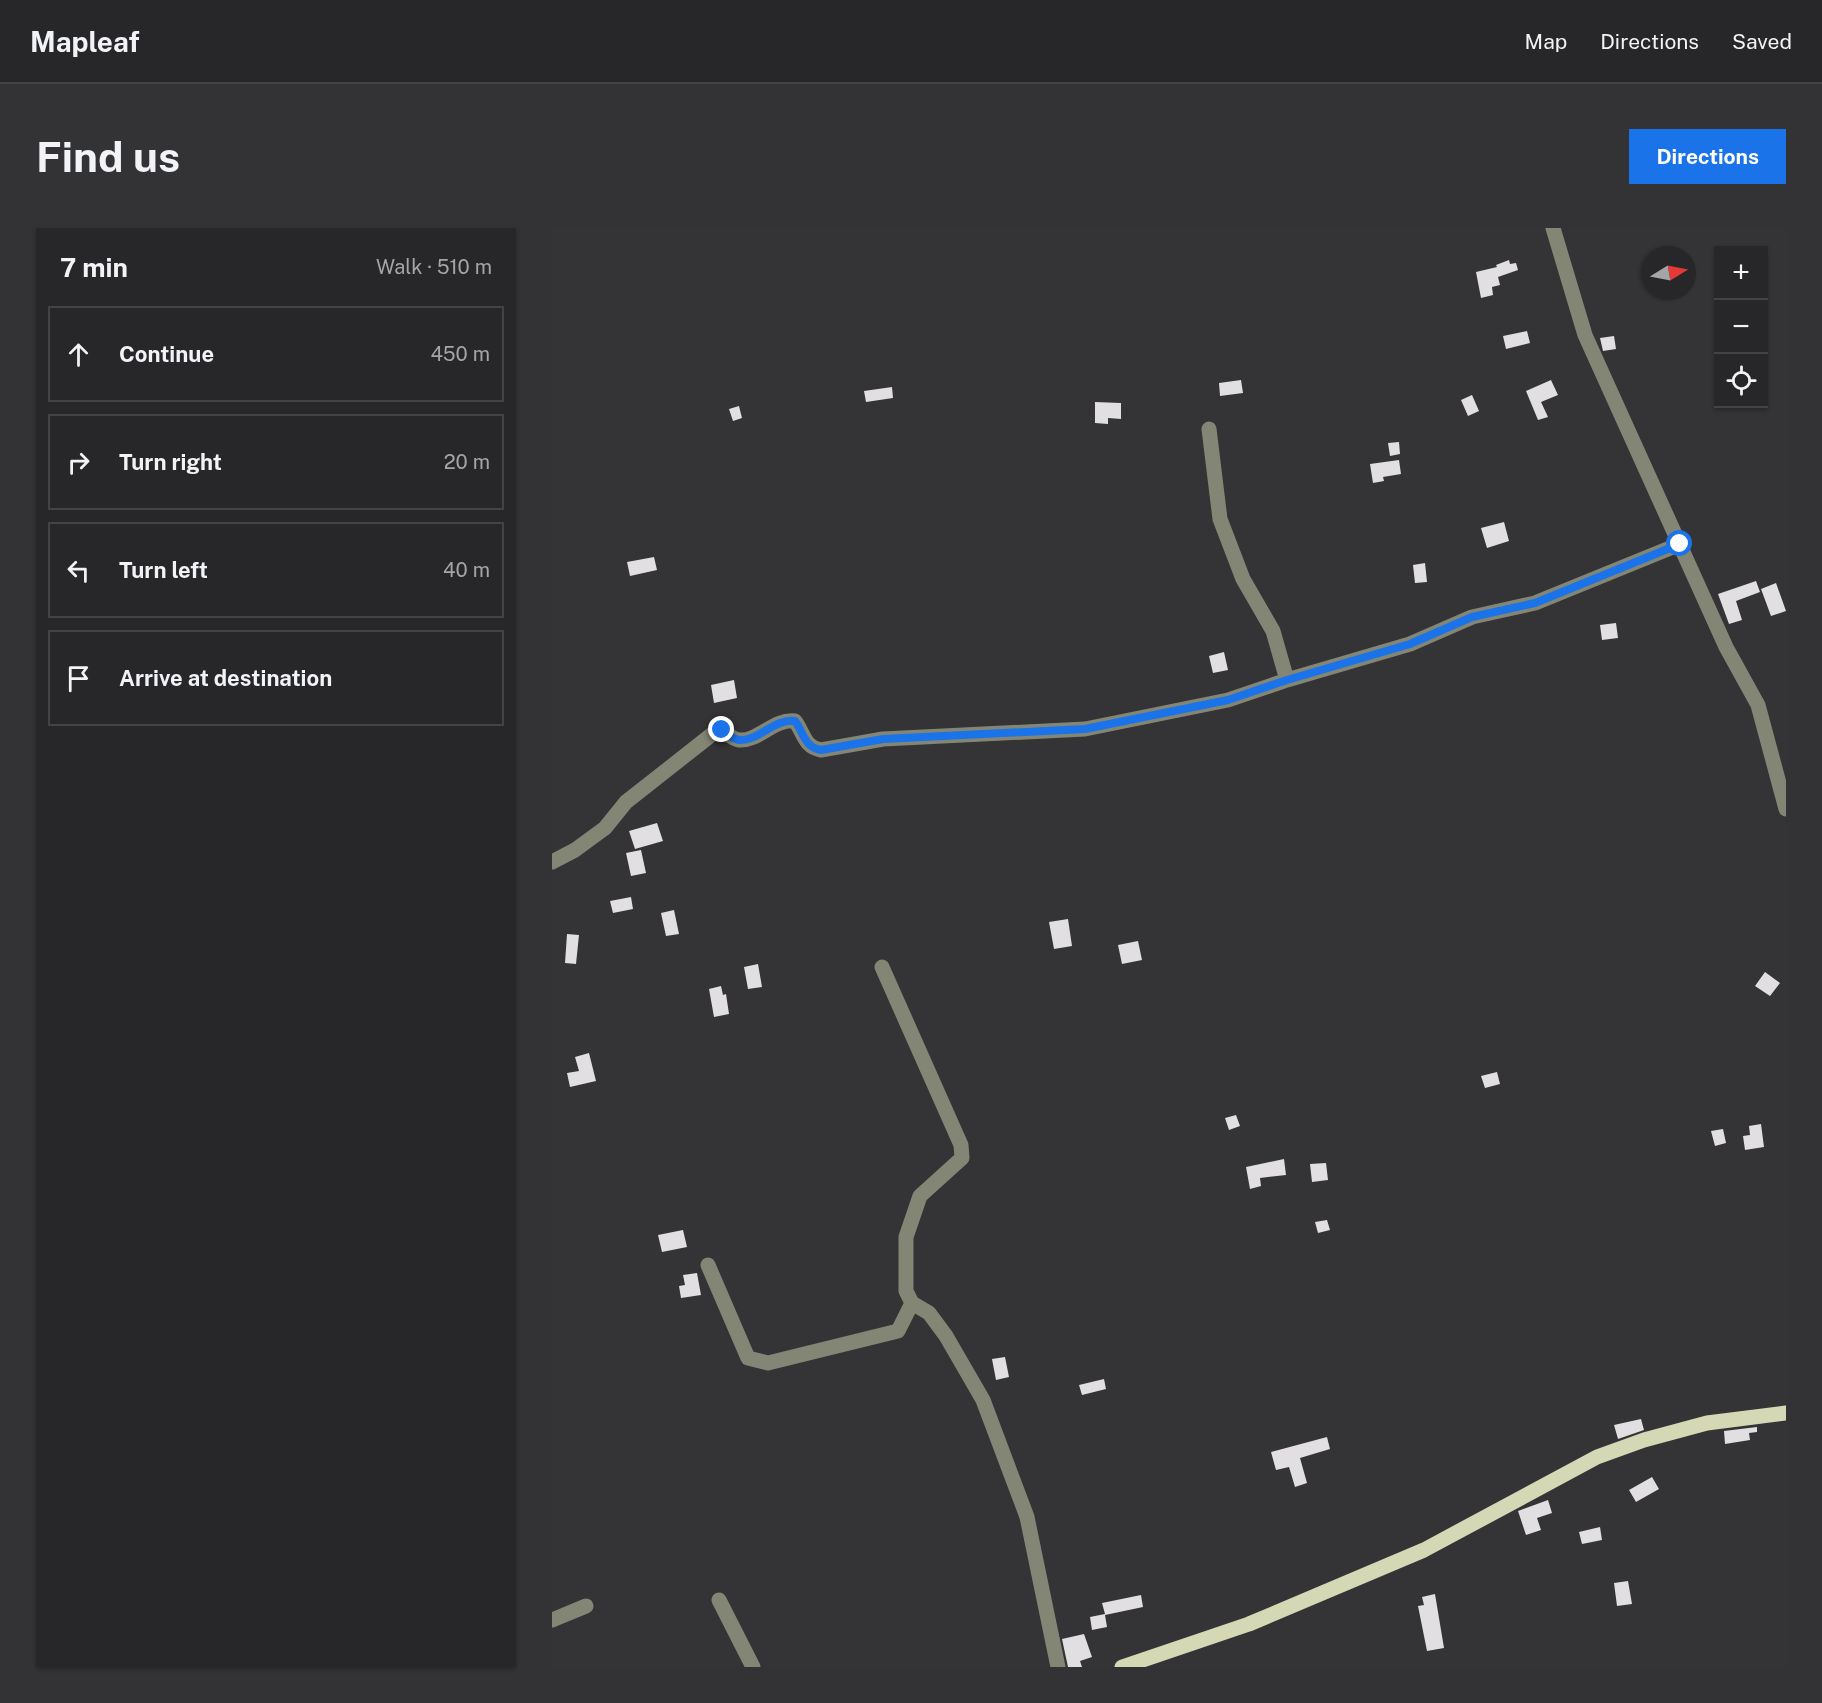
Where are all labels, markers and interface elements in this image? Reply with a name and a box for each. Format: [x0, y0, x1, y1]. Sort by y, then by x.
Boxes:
text: Mapleaf [30, 25, 140, 58]
text: Map [1525, 29, 1567, 54]
text: Directions [1600, 29, 1699, 54]
text: Saved [1732, 29, 1792, 54]
button: Directions [1629, 129, 1786, 184]
text: Find us [36, 132, 180, 181]
north arrow [1642, 246, 1696, 300]
map controls [1714, 246, 1768, 408]
button: + [1714, 246, 1768, 300]
text: 7 min [60, 252, 128, 283]
text: Walk · 510 m [376, 255, 492, 279]
button: − [1714, 300, 1768, 354]
icon: ahead [62, 338, 95, 371]
text: Continue [119, 341, 214, 367]
text: 450 m [430, 342, 490, 366]
button: locate [1714, 354, 1768, 408]
icon: right [62, 446, 95, 479]
text: Turn right [119, 449, 222, 475]
text: 20 m [444, 450, 490, 474]
route start [1666, 530, 1692, 556]
icon: left [62, 554, 95, 587]
text: Turn left [119, 557, 208, 583]
text: 40 m [443, 558, 490, 582]
icon: arrive [62, 662, 95, 695]
text: Arrive at destination [119, 665, 332, 691]
route end [708, 716, 734, 742]

